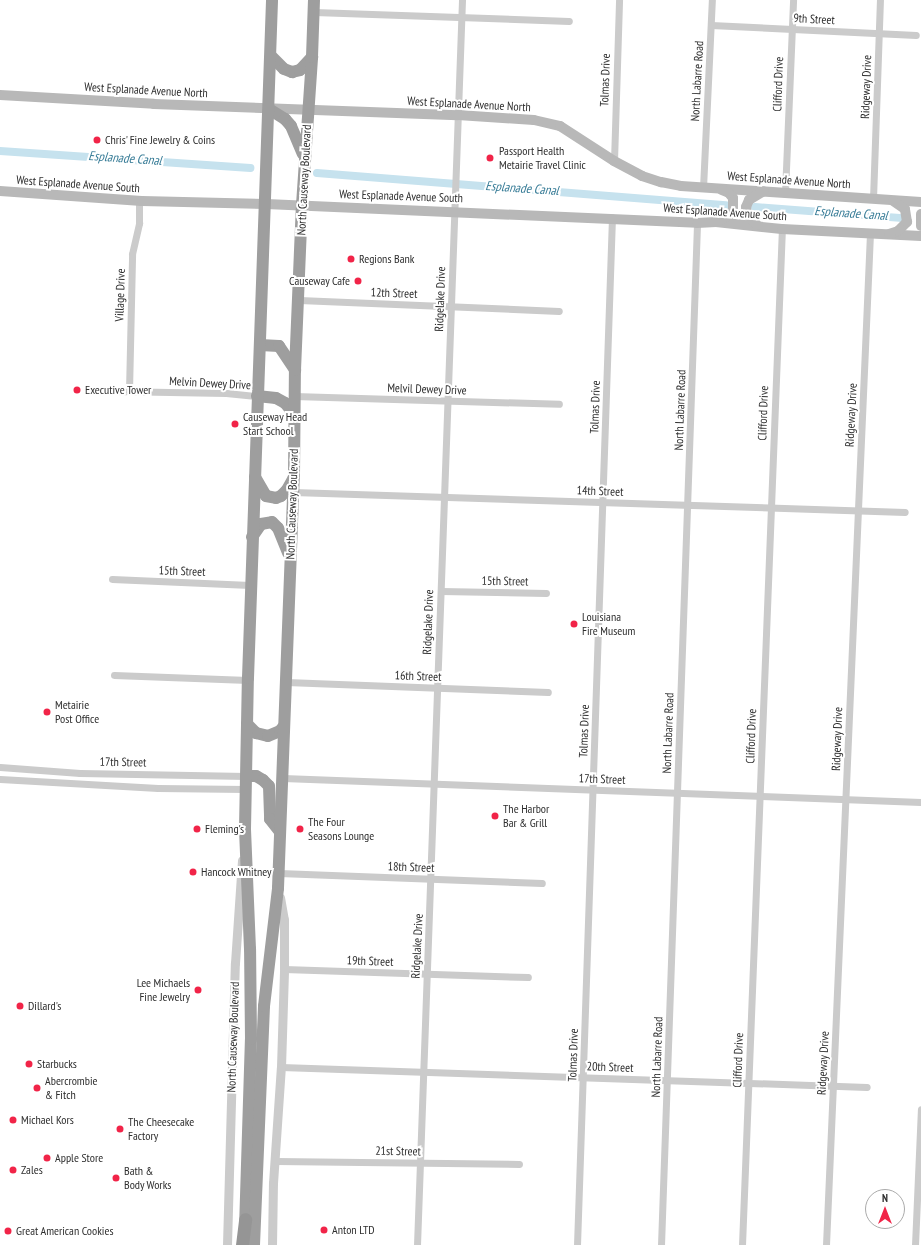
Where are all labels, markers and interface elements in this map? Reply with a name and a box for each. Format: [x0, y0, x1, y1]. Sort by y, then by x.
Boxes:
street label: 9th Street [793, 11, 835, 27]
street label: North Labarre Road [688, 40, 706, 122]
street label: Tolmas Drive [597, 53, 613, 107]
street label: Ridgeway Drive [858, 55, 874, 119]
street label: Clifford Drive [770, 56, 786, 112]
street label: West Esplanade Avenue North [84, 80, 208, 100]
street label: West Esplanade Avenue North [407, 94, 531, 114]
street label: North Causeway Boulevard [294, 124, 314, 236]
place label: Chris' Fine Jewelry & Coins [105, 133, 216, 147]
marker: Chris' Fine Jewelry & Coins [92, 135, 102, 145]
place label: Passport Health Metairie Travel Clinic [499, 144, 586, 172]
water label: Esplanade Canal [88, 149, 162, 169]
marker: Passport Health Metairie Travel Clinic [484, 152, 496, 164]
street label: West Esplanade Avenue North [727, 168, 851, 192]
street label: West Esplanade Avenue South [16, 172, 140, 196]
water label: Esplanade Canal [485, 179, 559, 199]
street label: West Esplanade Avenue South [339, 187, 463, 205]
street label: West Esplanade Avenue South [663, 200, 787, 224]
water label: Esplanade Canal [814, 204, 888, 224]
place label: Regions Bank [359, 252, 414, 266]
marker: Regions Bank [346, 254, 356, 264]
street label: Ridgelake Drive [432, 266, 448, 332]
street label: Village Drive [112, 268, 128, 322]
place label: Causeway Cafe [289, 274, 350, 288]
marker: Causeway Cafe [353, 276, 363, 286]
street label: 12th Street [370, 285, 418, 301]
street label: North Labarre Road [671, 370, 689, 450]
street label: Melvin Dewey Drive [169, 374, 251, 392]
street label: Melvil Dewey Drive [387, 380, 467, 398]
street label: Tolmas Drive [587, 380, 603, 434]
street label: Ridgeway Drive [842, 382, 860, 448]
place label: Executive Tower [85, 383, 152, 397]
marker: Executive Tower [72, 385, 82, 395]
street label: Clifford Drive [755, 385, 771, 441]
place label: Causeway Head Start School [243, 410, 308, 438]
marker: Causeway Head Start School [230, 419, 240, 429]
street label: North Causeway Boulevard [283, 448, 301, 560]
street label: 14th Street [576, 483, 624, 499]
street label: 15th Street [158, 563, 206, 579]
street label: 15th Street [481, 573, 529, 589]
street label: Ridgelake Drive [420, 589, 436, 655]
place label: Louisiana Fire Museum [582, 610, 635, 638]
marker: Louisiana Fire Museum [569, 619, 579, 629]
street label: 16th Street [394, 668, 442, 684]
street label: North Labarre Road [659, 693, 677, 773]
place label: Metairie Post Office [55, 698, 99, 726]
street label: Tolmas Drive [576, 704, 592, 758]
marker: Metairie Post Office [42, 707, 52, 717]
street label: Ridgeway Drive [829, 707, 845, 771]
street label: Clifford Drive [743, 708, 759, 764]
street label: 17th Street [100, 754, 146, 770]
street label: 17th Street [578, 771, 626, 787]
place label: The Harbor Bar & Grill [503, 802, 549, 830]
marker: The Harbor Bar & Grill [490, 811, 500, 821]
place label: The Four Seasons Lounge [308, 815, 374, 843]
place label: Fleming's [205, 822, 244, 836]
marker: Fleming's [192, 824, 202, 834]
marker: The Four Seasons Lounge [295, 824, 305, 834]
street label: 18th Street [387, 859, 435, 875]
place label: Hancock Whitney [201, 865, 272, 879]
marker: Hancock Whitney [188, 867, 198, 877]
street label: Ridgelake Drive [408, 913, 426, 979]
street label: 19th Street [346, 953, 394, 969]
place label: Lee Michaels Fine Jewelry [137, 976, 190, 1004]
street label: North Causeway Boulevard [224, 981, 242, 1093]
marker: Lee Michaels Fine Jewelry [193, 985, 203, 995]
place label: Dillard's [28, 999, 61, 1013]
marker: Dillard's [15, 1001, 25, 1011]
street label: North Labarre Road [648, 1017, 666, 1097]
street label: Tolmas Drive [565, 1028, 581, 1082]
street label: Ridgeway Drive [814, 1030, 832, 1096]
street label: Clifford Drive [730, 1032, 746, 1088]
place label: Starbucks [37, 1057, 77, 1071]
marker: Starbucks [24, 1059, 34, 1069]
street label: 20th Street [586, 1059, 634, 1075]
place label: Abercrombie & Fitch [45, 1074, 97, 1102]
marker: Abercrombie & Fitch [32, 1083, 42, 1093]
place label: Michael Kors [21, 1113, 74, 1127]
marker: Michael Kors [8, 1115, 18, 1125]
place label: The Cheesecake Factory [128, 1115, 194, 1143]
marker: The Cheesecake Factory [115, 1124, 125, 1134]
street label: 21st Street [375, 1143, 421, 1159]
place label: Apple Store [55, 1151, 103, 1165]
marker: Apple Store [42, 1153, 52, 1163]
place label: Zales [21, 1163, 43, 1177]
place label: Bath & Body Works [124, 1164, 172, 1192]
marker: Zales [8, 1165, 18, 1175]
marker: Bath & Body Works [111, 1173, 121, 1183]
north arrow [865, 1189, 905, 1229]
text: N [882, 1191, 888, 1205]
place label: Anton LTD [332, 1223, 375, 1237]
place label: Great American Cookies [16, 1224, 114, 1238]
marker: Anton LTD [319, 1225, 329, 1235]
marker: Great American Cookies [3, 1226, 13, 1236]

